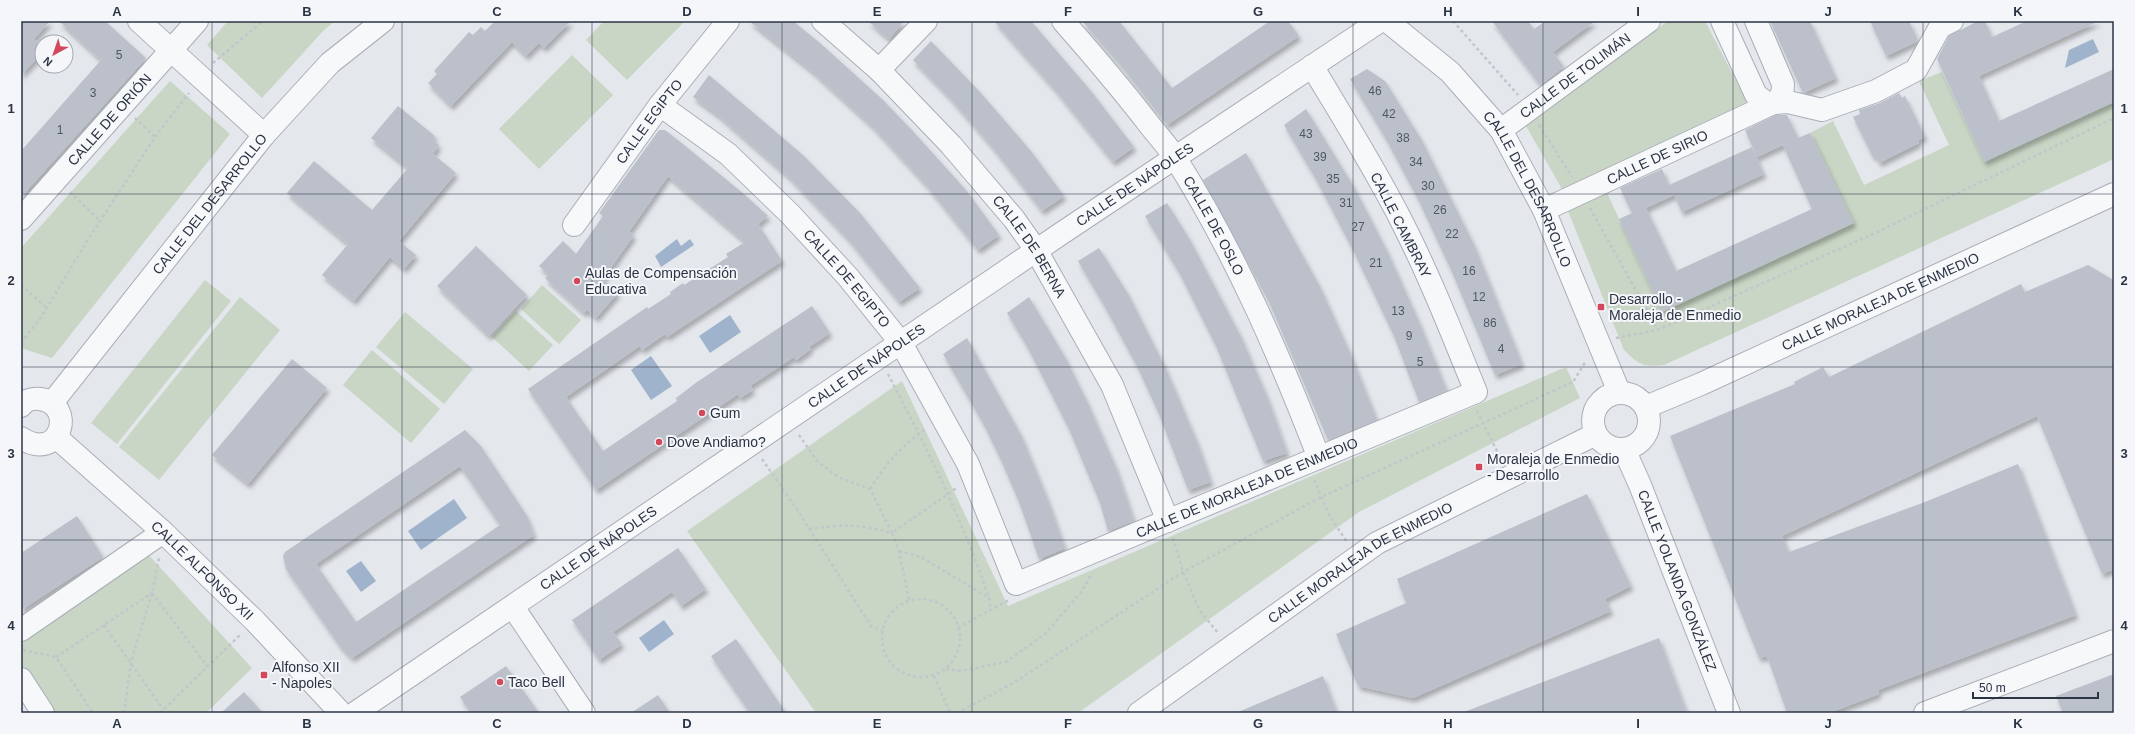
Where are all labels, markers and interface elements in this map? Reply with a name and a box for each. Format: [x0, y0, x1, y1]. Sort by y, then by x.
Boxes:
text: A [112, 4, 122, 19]
text: B [302, 4, 312, 19]
text: C [492, 4, 502, 19]
text: D [682, 4, 692, 19]
text: E [873, 4, 882, 19]
text: F [1064, 4, 1072, 19]
text: G [1253, 4, 1263, 19]
text: H [1443, 4, 1453, 19]
text: I [1636, 4, 1640, 19]
text: J [1824, 4, 1832, 19]
text: K [2013, 4, 2023, 19]
street label: CALLE DE TOLIMÁN [1517, 29, 1634, 121]
north arrow [34, 34, 74, 74]
house number: 5 [116, 48, 123, 62]
text: N [41, 54, 54, 69]
street label: CALLE DE ORIÓN [64, 70, 154, 169]
street label: CALLE EGIPTO [613, 76, 686, 167]
house number: 46 [1368, 84, 1382, 98]
house number: 3 [90, 86, 97, 100]
text: 1 [7, 101, 15, 116]
text: 1 [2120, 101, 2128, 116]
house number: 42 [1382, 107, 1396, 121]
street label: CALLE DEL DESARROLLO [1480, 108, 1575, 270]
house number: 1 [57, 123, 64, 137]
house number: 43 [1299, 127, 1313, 141]
street label: CALLE DE SIRIO [1604, 127, 1711, 188]
street label: CALLE DEL DESARROLLO [149, 130, 270, 277]
house number: 38 [1396, 131, 1410, 145]
street label: CALLE DE NÁPOLES [1073, 140, 1197, 229]
house number: 39 [1313, 150, 1327, 164]
house number: 34 [1409, 155, 1423, 169]
street label: CALLE CAMBRAY [1367, 169, 1435, 281]
house number: 35 [1326, 172, 1340, 186]
street label: CALLE DE OSLO [1180, 173, 1247, 278]
house number: 30 [1421, 179, 1435, 193]
street label: CALLE DE BERNA [989, 192, 1069, 301]
house number: 31 [1339, 196, 1353, 210]
house number: 26 [1433, 203, 1447, 217]
house number: 27 [1351, 220, 1365, 234]
street label: CALLE DE EGIPTO [800, 226, 893, 331]
house number: 22 [1445, 227, 1459, 241]
street label: CALLE MORALEJA DE ENMEDIO [1779, 249, 1982, 354]
house number: 21 [1369, 256, 1383, 270]
house number: 16 [1462, 264, 1476, 278]
place label: Aulas de Compensación Educativa [585, 265, 737, 297]
text: 2 [7, 273, 15, 288]
text: 2 [2120, 273, 2128, 288]
marker: Aulas de Compensación Educativa [572, 276, 582, 286]
house number: 12 [1472, 290, 1486, 304]
place label: Desarrollo - Moraleja de Enmedio [1609, 291, 1742, 323]
marker: Desarrollo - Moraleja de Enmedio [1596, 302, 1606, 312]
house number: 13 [1391, 304, 1405, 318]
house number: 86 [1483, 316, 1497, 330]
street label: CALLE DE NÁPOLES [805, 321, 928, 411]
house number: 9 [1406, 329, 1413, 343]
house number: 4 [1498, 342, 1505, 356]
house number: 5 [1417, 355, 1424, 369]
place label: Gum [710, 405, 740, 421]
marker: Gum [697, 408, 707, 418]
place label: Dove Andiamo? [667, 434, 766, 450]
street label: CALLE DE MORALEJA DE ENMEDIO [1133, 434, 1360, 541]
marker: Dove Andiamo? [654, 437, 664, 447]
text: 3 [7, 446, 15, 461]
text: 3 [2120, 446, 2128, 461]
place label: Moraleja de Enmedio - Desarrollo [1487, 451, 1620, 483]
marker: Moraleja de Enmedio - Desarrollo [1474, 462, 1484, 472]
street label: CALLE YOLANDA GONZÁLEZ [1635, 487, 1720, 674]
street label: CALLE MORALEJA DE ENMEDIO [1265, 499, 1455, 626]
street label: CALLE DE NÁPOLES [537, 503, 660, 593]
street label: CALLE ALFONSO XII [148, 517, 257, 623]
text: 4 [7, 618, 15, 633]
text: 4 [2120, 618, 2128, 633]
place label: Alfonso XII - Napoles [272, 659, 340, 691]
marker: Alfonso XII - Napoles [259, 670, 269, 680]
place label: Taco Bell [508, 674, 565, 690]
scale bar [1973, 674, 2098, 700]
marker: Taco Bell [495, 677, 505, 687]
text: 50 m [1979, 681, 2006, 695]
text: A [112, 716, 122, 731]
text: B [302, 716, 312, 731]
text: C [492, 716, 502, 731]
text: D [682, 716, 692, 731]
text: E [873, 716, 882, 731]
text: F [1064, 716, 1072, 731]
text: G [1253, 716, 1263, 731]
text: H [1443, 716, 1453, 731]
text: I [1636, 716, 1640, 731]
text: J [1824, 716, 1832, 731]
text: K [2013, 716, 2023, 731]

